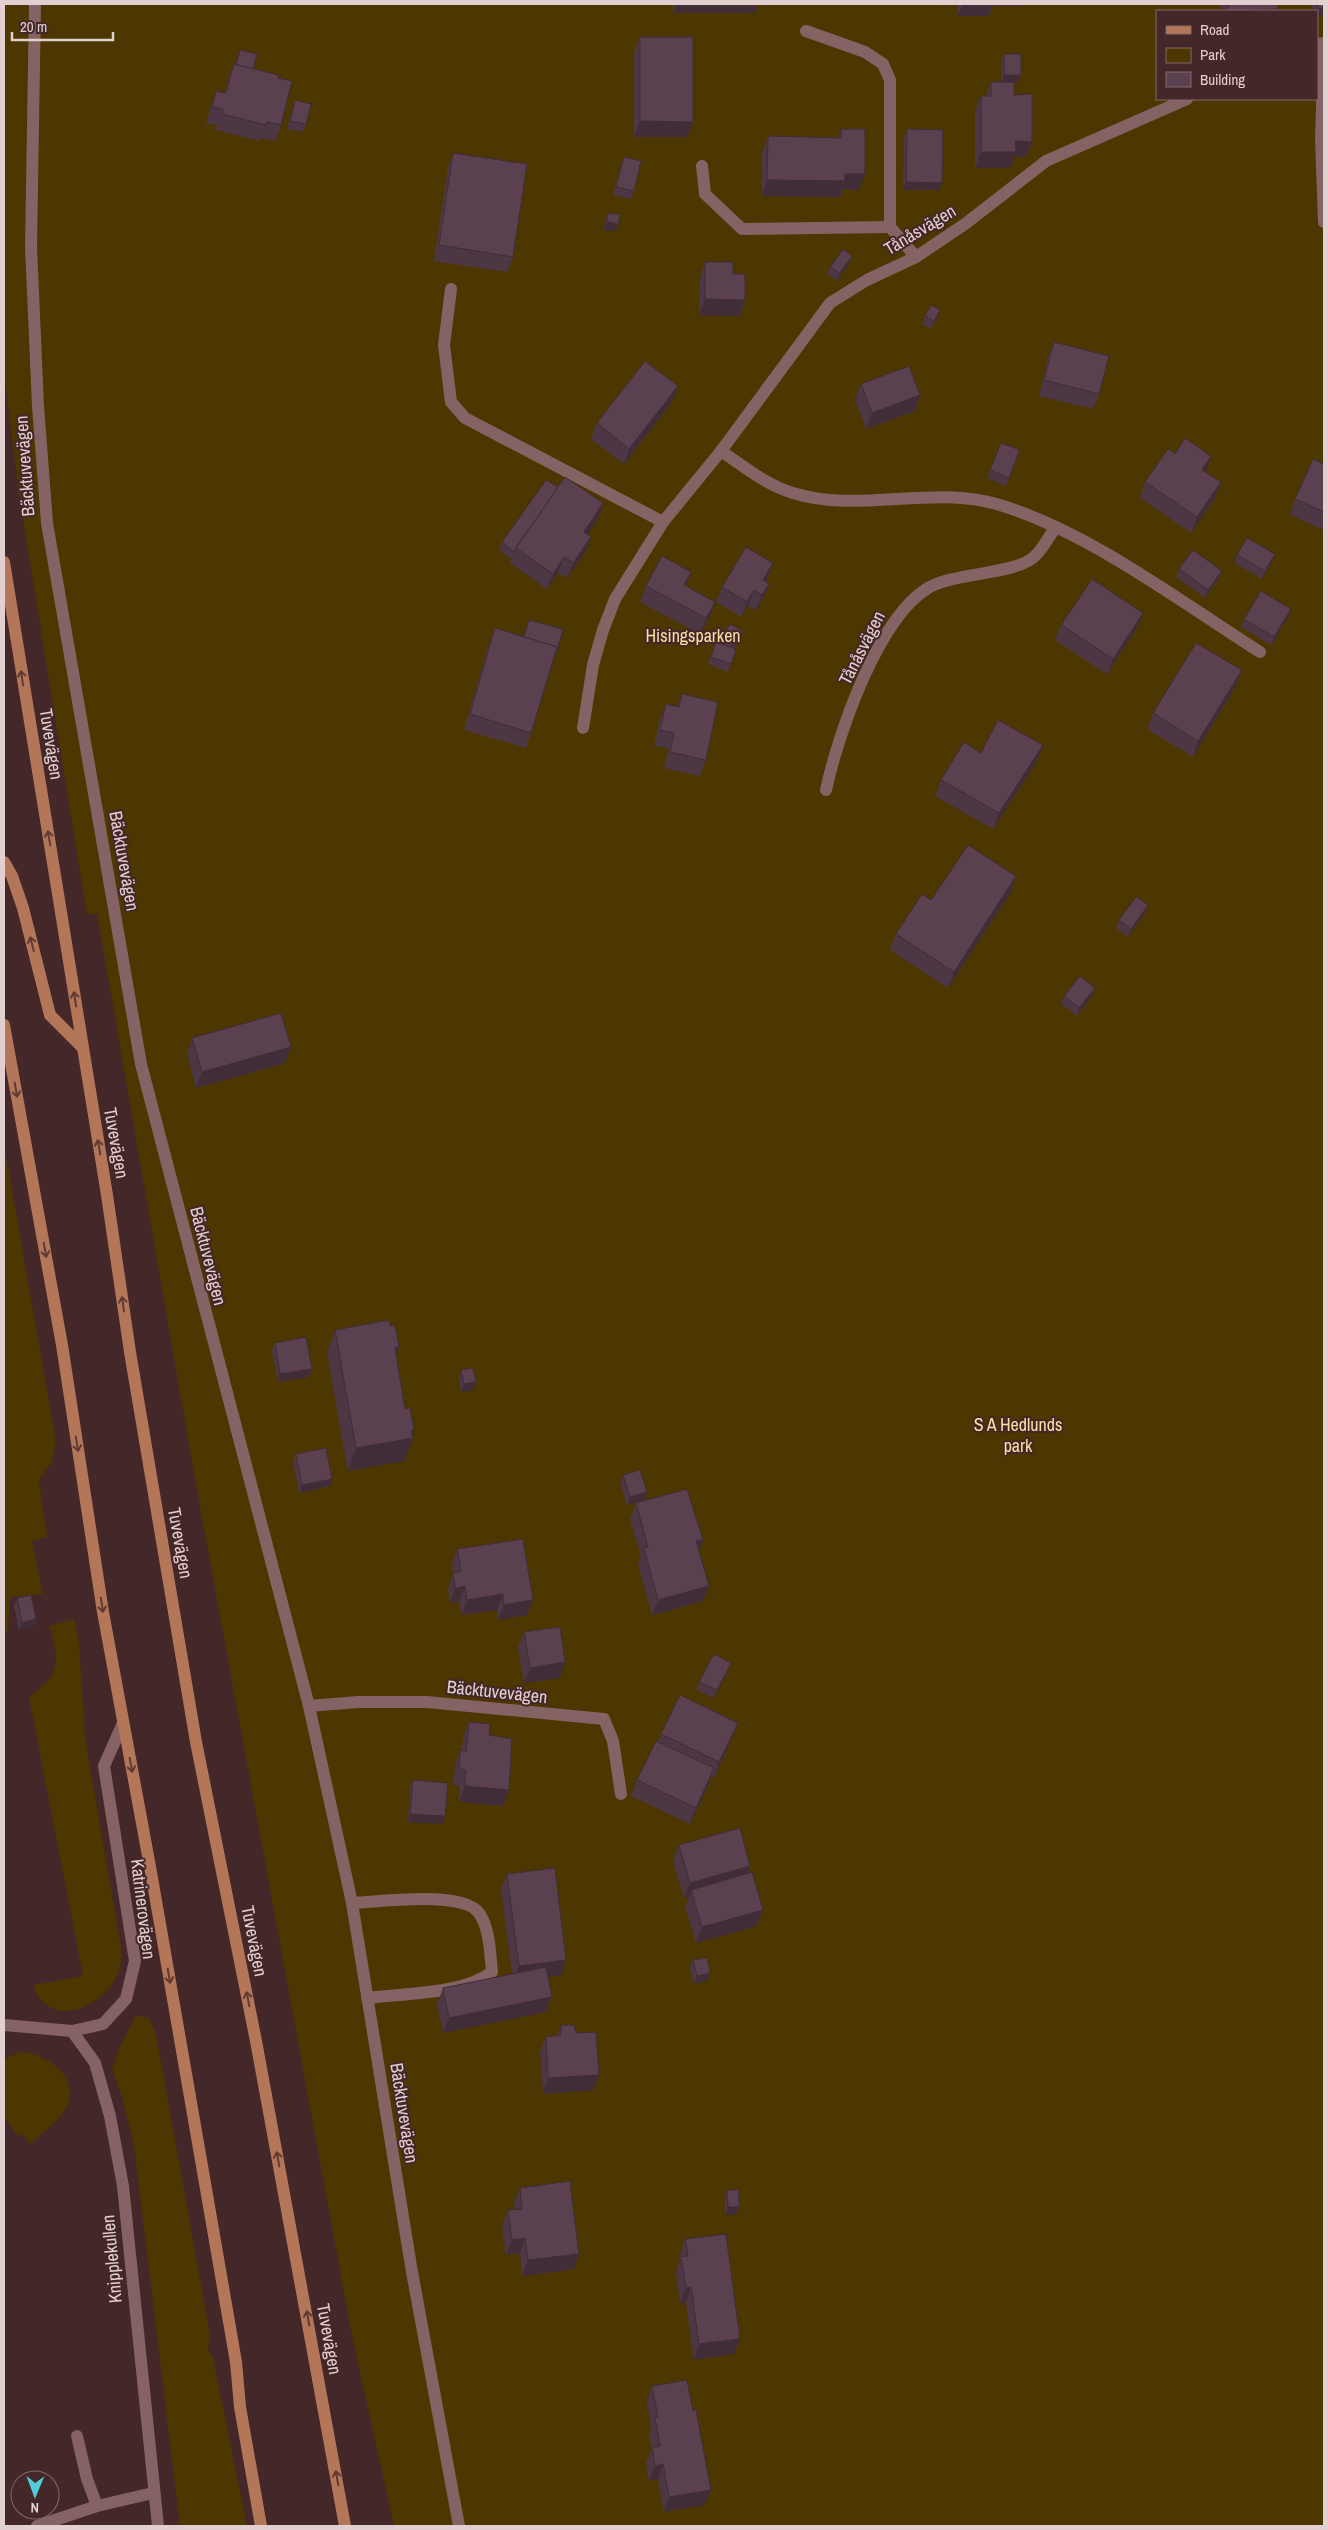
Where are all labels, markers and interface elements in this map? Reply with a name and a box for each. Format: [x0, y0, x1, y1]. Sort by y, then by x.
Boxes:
scale bar [12, 10, 114, 42]
legend [1156, 10, 1318, 100]
text: 20 m [20, 16, 47, 37]
text: Road [1200, 19, 1229, 40]
text: Park [1200, 44, 1226, 65]
text: Building [1200, 69, 1245, 90]
street label: Tånåsvägen [879, 198, 960, 261]
street label: Bäcktuvevägen [9, 415, 40, 517]
street label: Tånåsvägen [832, 607, 891, 689]
park label: Hisingsparken [645, 623, 741, 648]
one-way arrow [17, 670, 27, 686]
street label: Tuvevägen [34, 707, 69, 781]
street label: Bäcktuvevägen [103, 809, 146, 913]
one-way arrow [44, 831, 53, 847]
one-way arrow [27, 936, 36, 952]
one-way arrow [69, 991, 79, 1007]
one-way arrow [11, 1081, 21, 1097]
street label: Tuvevägen [98, 1105, 135, 1180]
one-way arrow [93, 1139, 103, 1155]
street label: Bäcktuvevägen [184, 1204, 233, 1308]
one-way arrow [40, 1241, 50, 1257]
one-way arrow [118, 1296, 128, 1312]
park label: S A Hedlunds park [974, 1412, 1062, 1458]
one-way arrow [73, 1436, 83, 1452]
street label: Tuvevägen [162, 1505, 199, 1580]
one-way arrow [97, 1596, 107, 1612]
street label: Bäcktuvevägen [446, 1674, 549, 1709]
one-way arrow [127, 1756, 137, 1772]
street label: Katrinerovägen [125, 1857, 162, 1961]
street label: Tuvevägen [235, 1903, 274, 1979]
one-way arrow [165, 1968, 175, 1984]
one-way arrow [243, 1991, 252, 2007]
street label: Bäcktuvevägen [384, 2061, 425, 2165]
one-way arrow [273, 2151, 283, 2167]
street label: Knipplekullen [95, 2214, 128, 2304]
street label: Tuvevägen [311, 2301, 348, 2376]
one-way arrow [302, 2311, 312, 2327]
north arrow [10, 2470, 60, 2520]
one-way arrow [332, 2471, 342, 2487]
text: N [30, 2499, 39, 2517]

